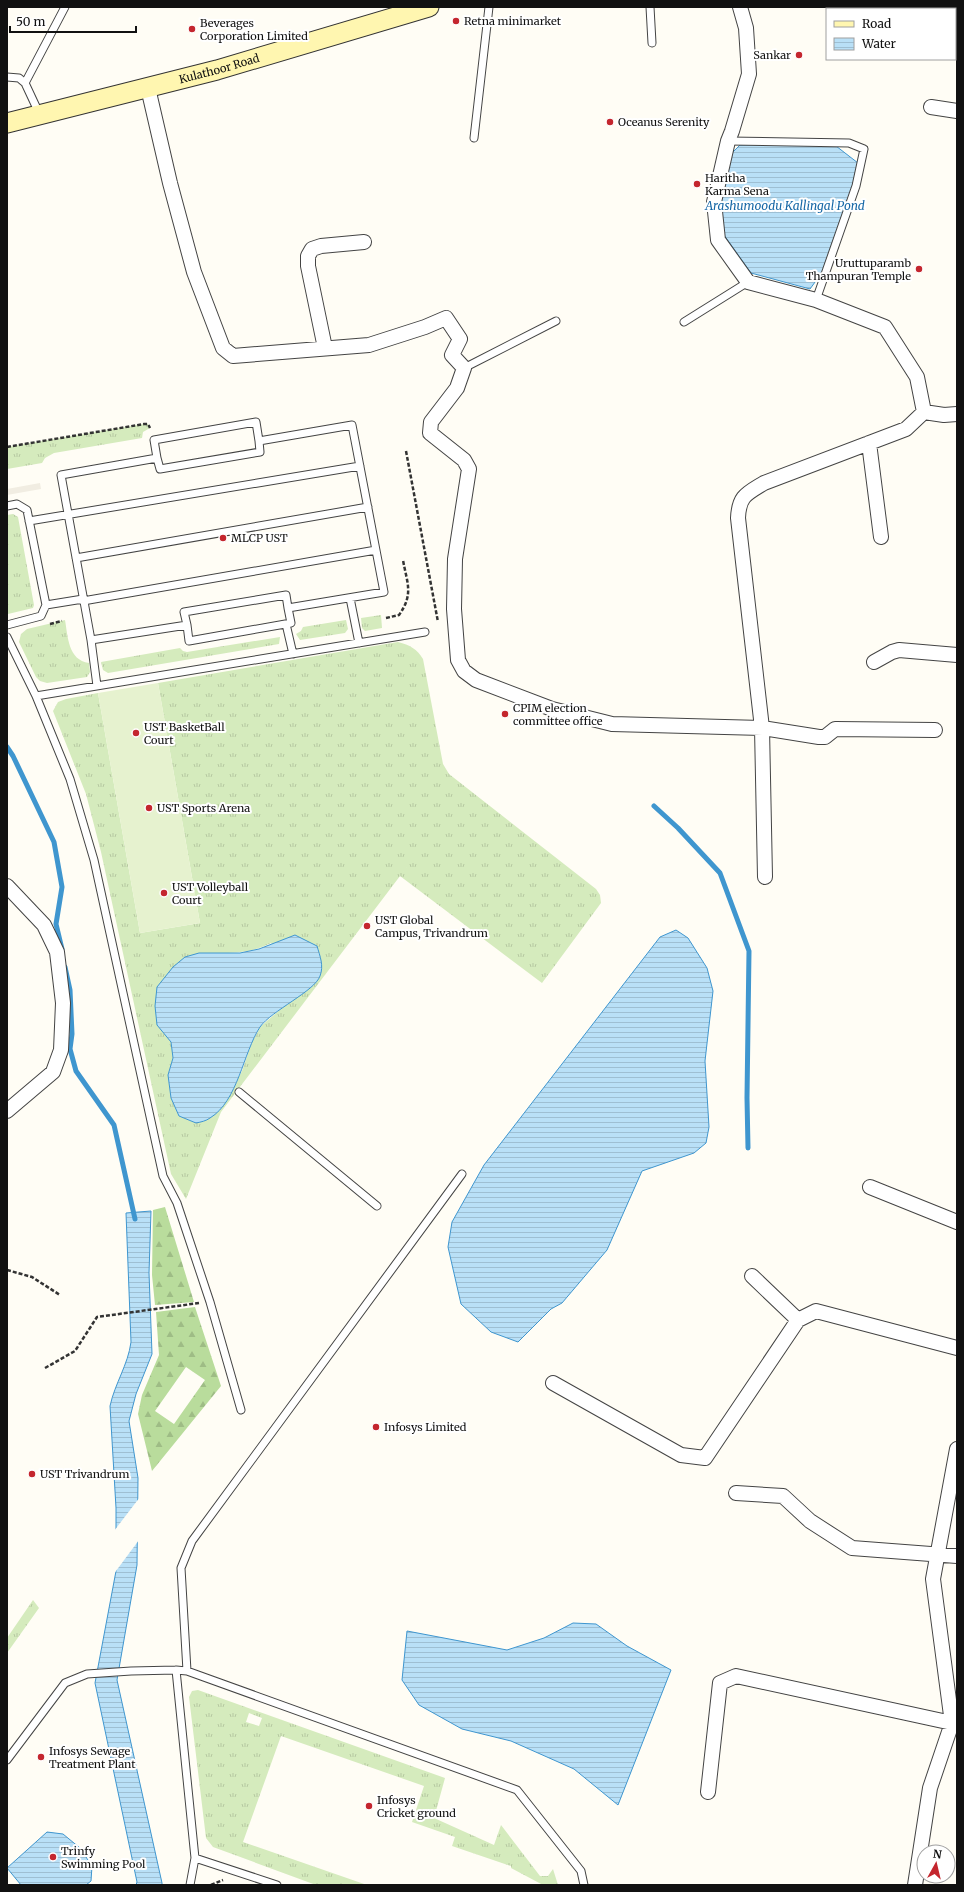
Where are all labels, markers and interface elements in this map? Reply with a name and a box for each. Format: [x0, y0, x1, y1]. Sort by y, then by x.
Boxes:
scale bar [10, 8, 136, 34]
legend [826, 8, 956, 60]
text: 50 m [16, 14, 45, 29]
place label: Retna minimarket [464, 14, 562, 28]
place label: Beverages Corporation Limited [200, 16, 308, 43]
marker: Retna minimarket [451, 16, 461, 26]
text: Road [862, 16, 891, 31]
marker: Beverages Corporation Limited [187, 24, 197, 34]
text: Water [861, 36, 897, 51]
place label: Sankar [753, 48, 791, 62]
marker: Sankar [794, 50, 804, 60]
street label: Kulathoor Road [178, 51, 261, 86]
place label: Oceanus Serenity [618, 115, 710, 129]
marker: Oceanus Serenity [605, 117, 615, 127]
place label: Haritha Karma Sena [705, 171, 769, 198]
marker: Haritha Karma Sena [692, 179, 702, 189]
water label: Arashumoodu Kallingal Pond [704, 198, 865, 213]
place label: Uruttuparamb Thampuran Temple [806, 256, 911, 283]
marker: Uruttuparamb Thampuran Temple [914, 264, 924, 274]
place label: MLCP UST [231, 531, 288, 545]
marker: MLCP UST [218, 533, 228, 543]
place label: CPIM election committee office [513, 701, 603, 728]
marker: CPIM election committee office [500, 709, 510, 719]
place label: UST BasketBall Court [144, 720, 225, 747]
marker: UST BasketBall Court [131, 728, 141, 738]
place label: UST Sports Arena [157, 801, 250, 815]
marker: UST Sports Arena [144, 803, 154, 813]
place label: UST Volleyball Court [172, 880, 249, 907]
marker: UST Volleyball Court [159, 888, 169, 898]
place label: UST Global Campus, Trivandrum [375, 913, 488, 940]
marker: UST Global Campus, Trivandrum [362, 921, 372, 931]
place label: Infosys Limited [384, 1420, 467, 1434]
marker: Infosys Limited [371, 1422, 381, 1432]
place label: UST Trivandrum [40, 1467, 129, 1481]
marker: UST Trivandrum [27, 1469, 37, 1479]
place label: Infosys Sewage Treatment Plant [49, 1744, 136, 1771]
marker: Infosys Sewage Treatment Plant [36, 1752, 46, 1762]
place label: Infosys Cricket ground [377, 1793, 456, 1820]
marker: Infosys Cricket ground [364, 1801, 374, 1811]
place label: Trinfy Swimming Pool [61, 1844, 146, 1871]
north arrow [916, 1844, 956, 1884]
text: N [932, 1847, 943, 1862]
marker: Trinfy Swimming Pool [48, 1852, 58, 1862]

